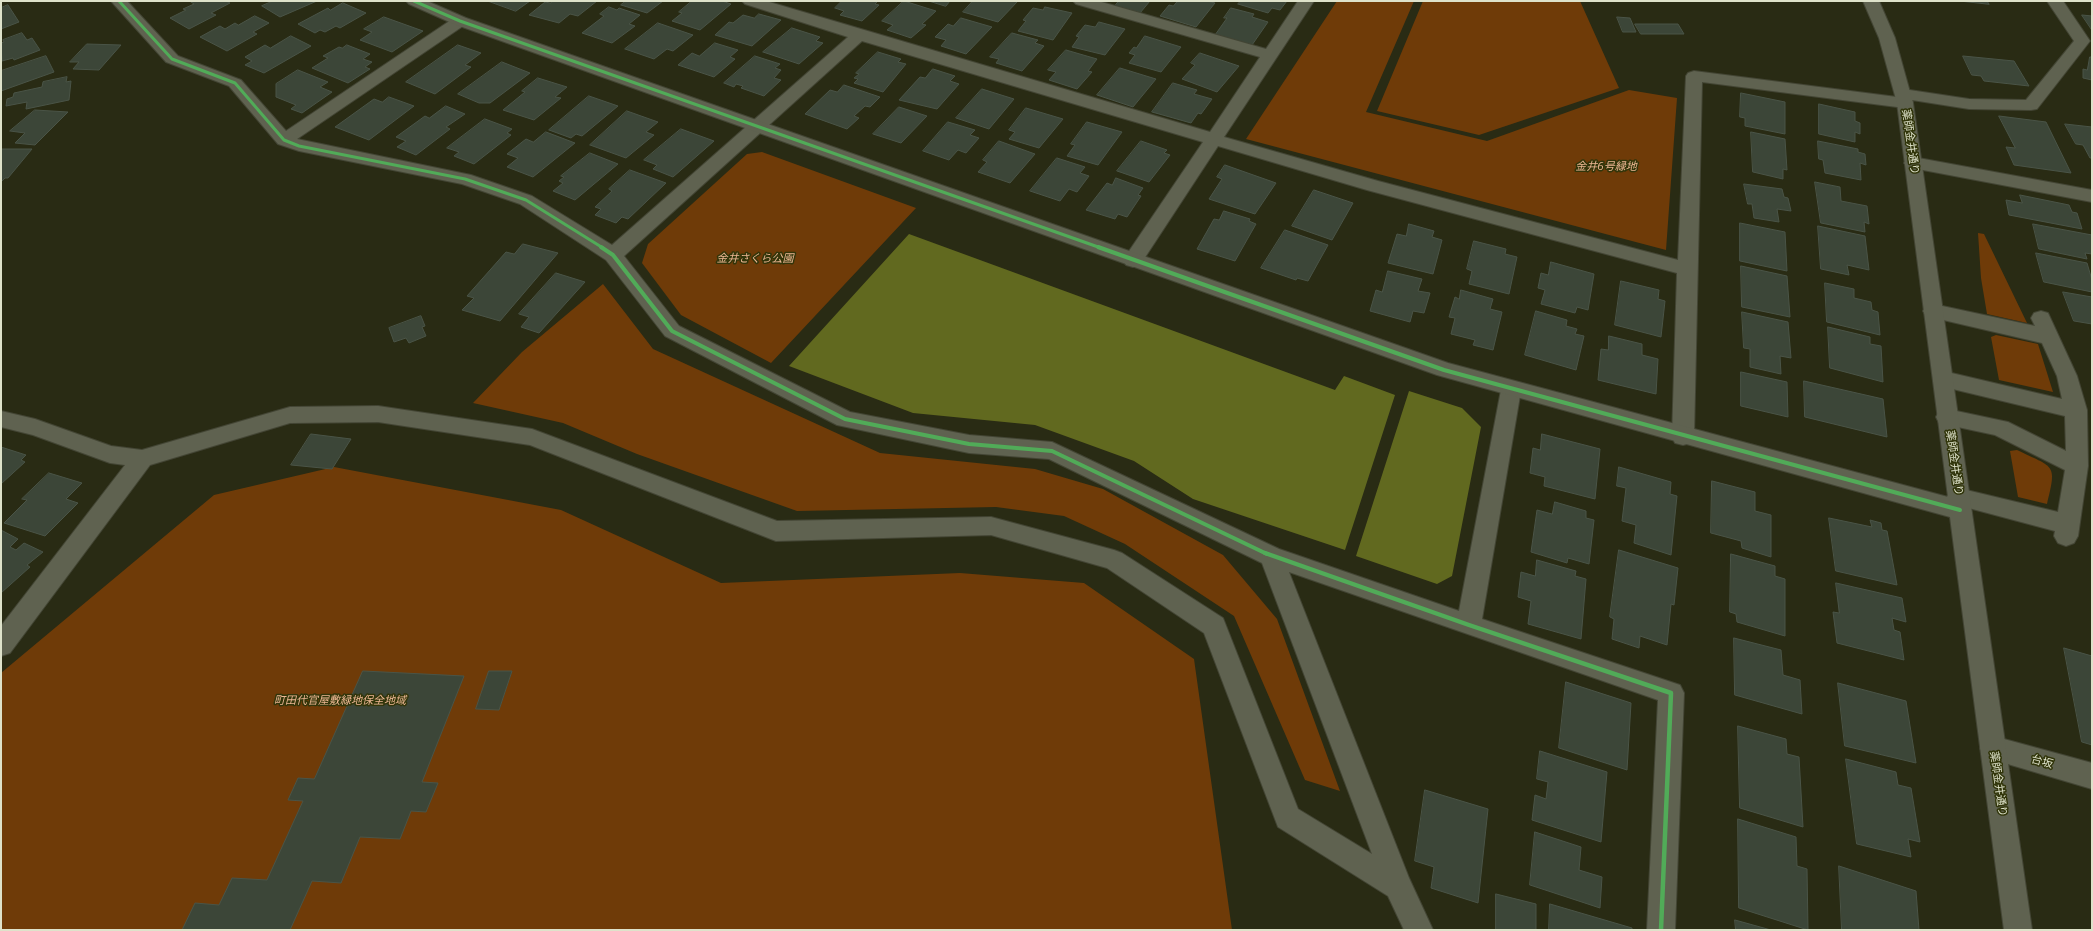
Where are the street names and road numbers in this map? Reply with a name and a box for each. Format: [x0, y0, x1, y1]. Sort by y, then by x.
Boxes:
street label: 薬師金井通り [1899, 108, 1921, 176]
street label: 薬師金井通り [1943, 429, 1965, 497]
street label: 薬師金井通り [1987, 750, 2009, 818]
street label: 台坂 [2030, 753, 2054, 771]

